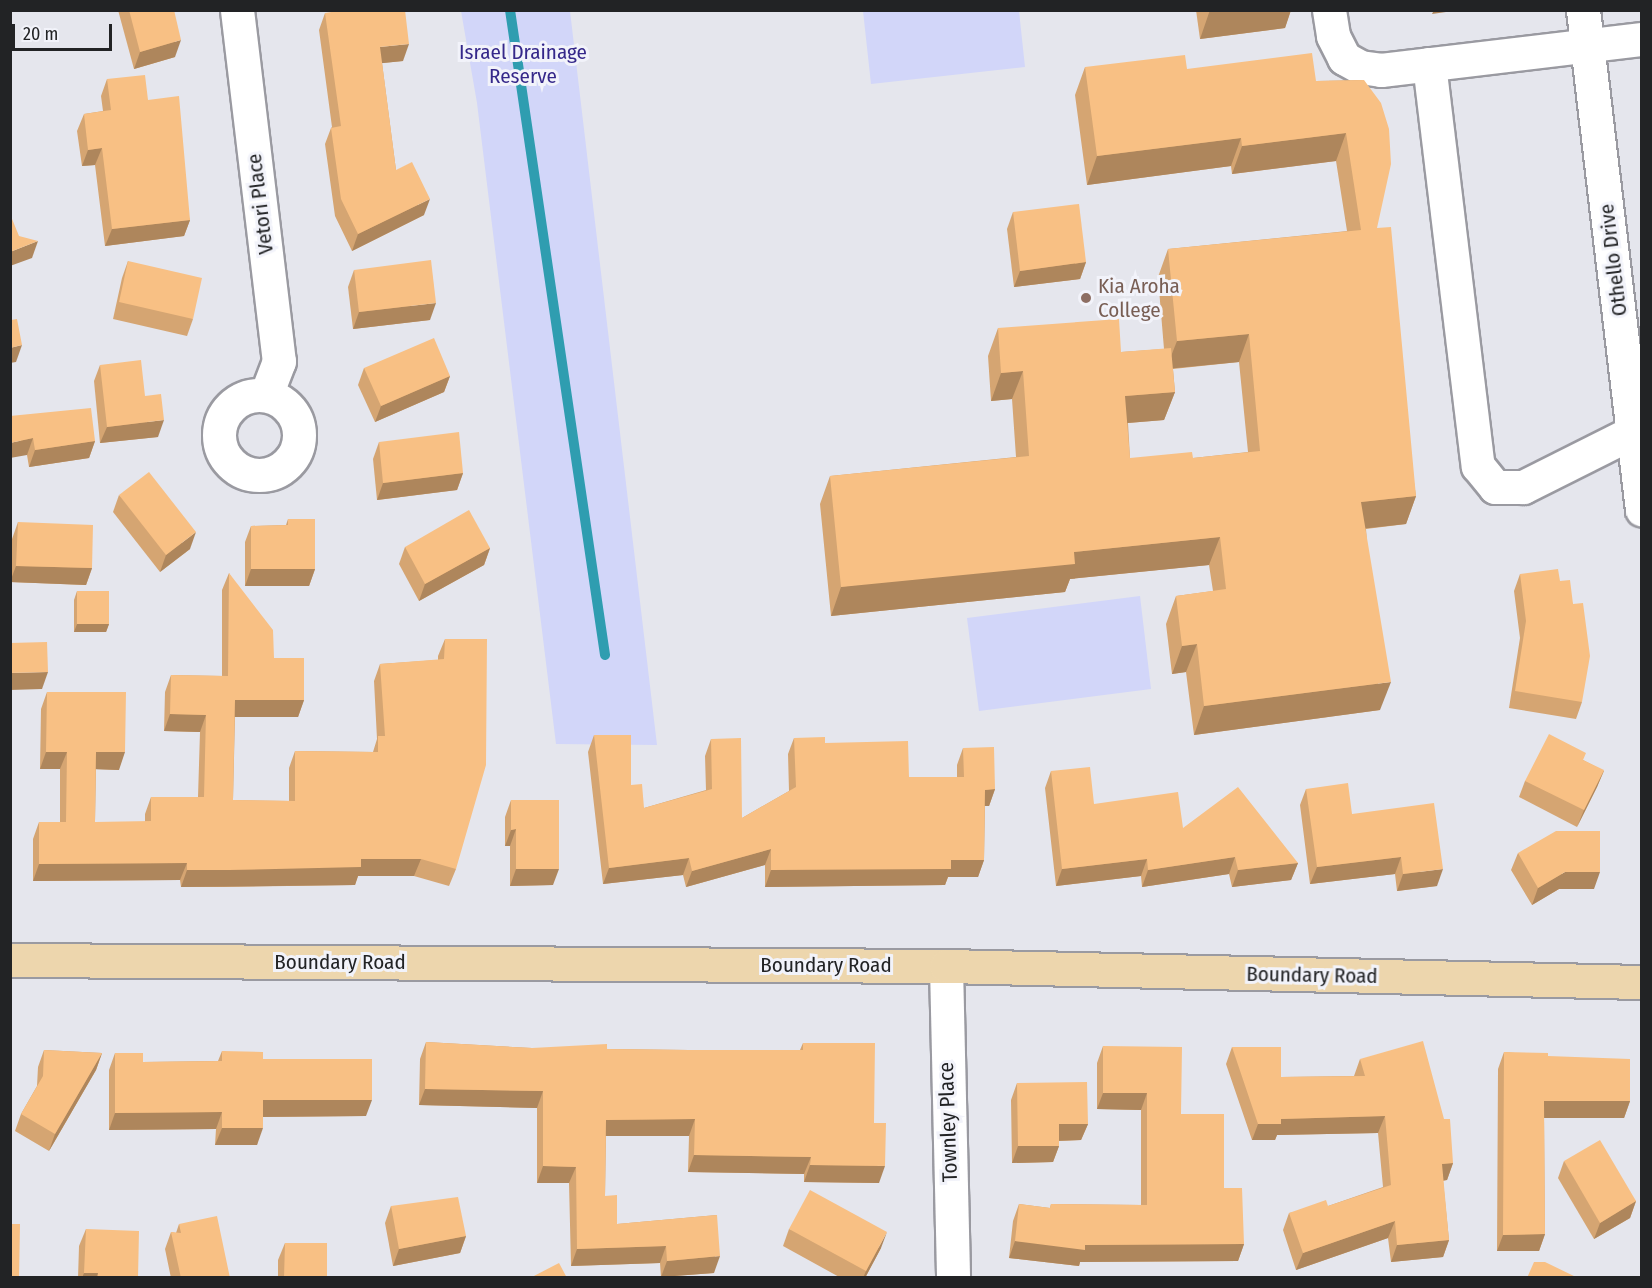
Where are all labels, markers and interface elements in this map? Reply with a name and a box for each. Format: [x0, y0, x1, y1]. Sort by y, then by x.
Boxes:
scale bar [15, 12, 116, 50]
text: 20 m [23, 23, 58, 45]
park label: Israel Drainage Reserve [459, 39, 587, 89]
street label: Vetori Place [241, 152, 279, 256]
street label: Othello Drive [1594, 202, 1632, 318]
place label: Kia Aroha College [1098, 273, 1180, 323]
marker: Kia Aroha College [1079, 291, 1093, 305]
street label: Boundary Road [274, 949, 406, 975]
street label: Boundary Road [760, 952, 892, 978]
street label: Boundary Road [1246, 961, 1378, 989]
street label: Townley Place [933, 1062, 963, 1182]

